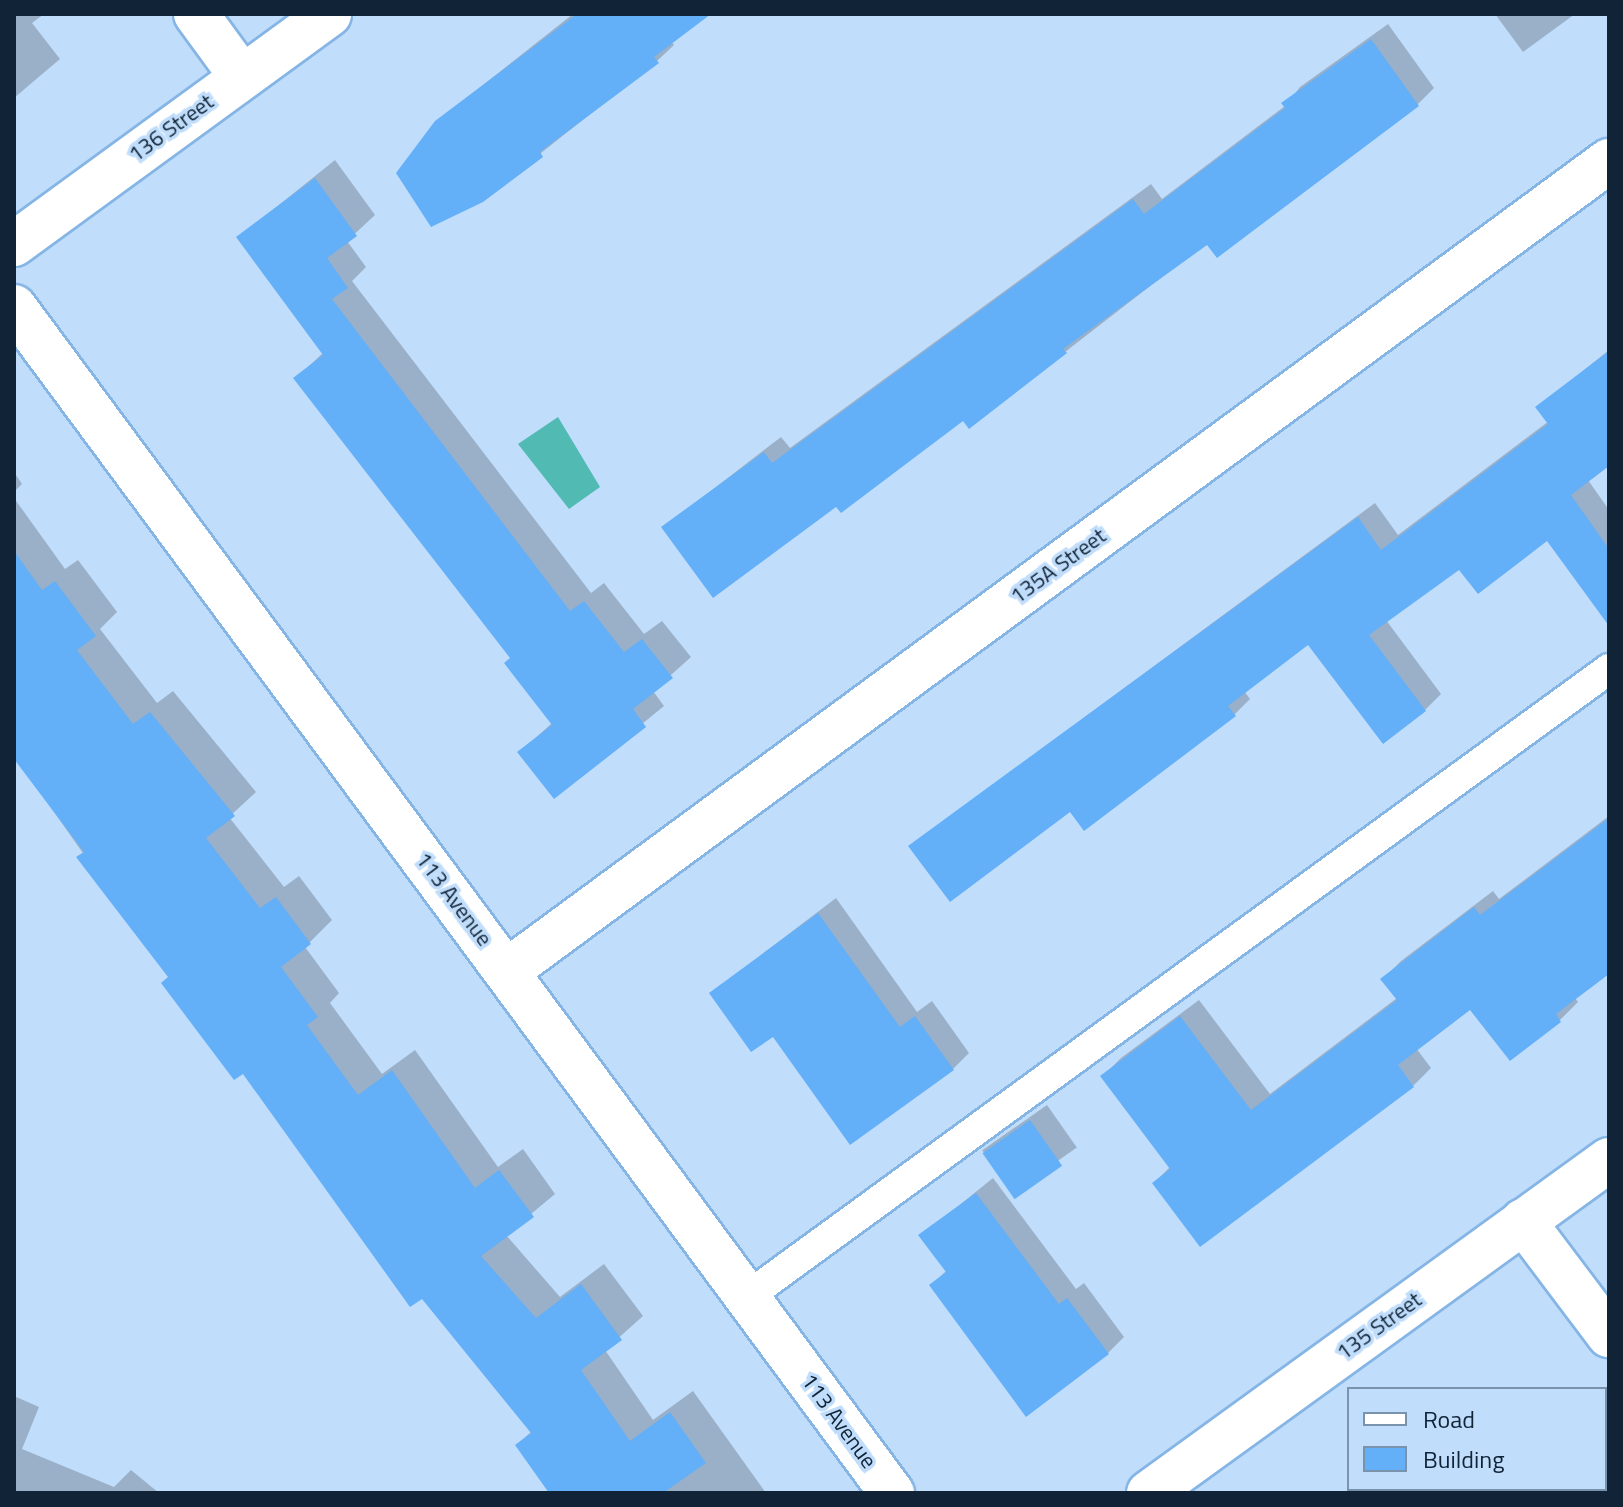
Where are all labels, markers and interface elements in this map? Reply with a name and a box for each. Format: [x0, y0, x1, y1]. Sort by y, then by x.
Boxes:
street label: 136 Street [123, 88, 219, 168]
street label: 135A Street [1005, 523, 1111, 609]
street label: 113 Avenue [410, 847, 498, 951]
street label: 135 Street [1331, 1286, 1427, 1366]
street label: 113 Avenue [796, 1368, 882, 1474]
legend [1347, 1387, 1607, 1491]
text: Road [1423, 1401, 1475, 1437]
text: Building [1423, 1441, 1505, 1477]

